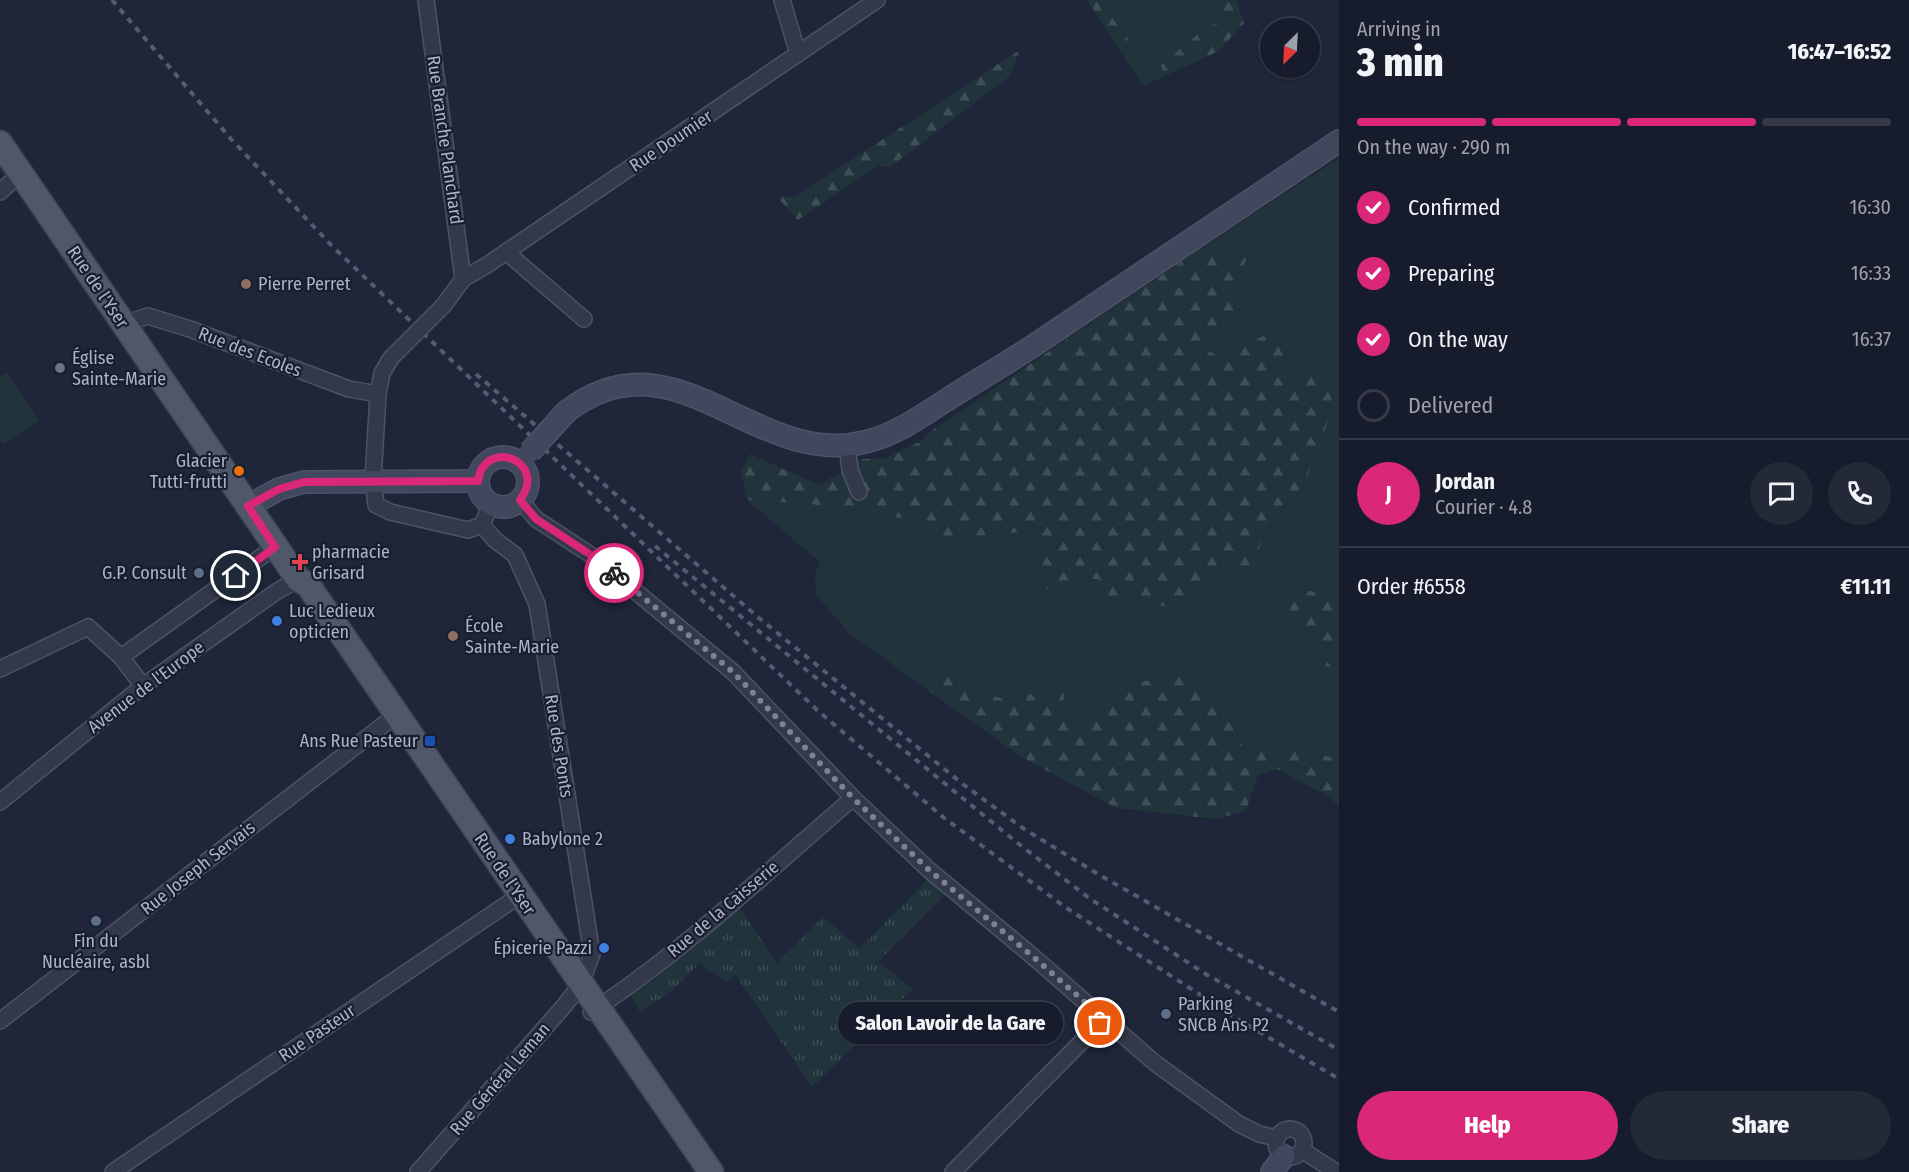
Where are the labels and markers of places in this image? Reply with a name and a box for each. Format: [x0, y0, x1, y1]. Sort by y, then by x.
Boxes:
place label: Pierre Perret [258, 273, 351, 295]
marker: Pierre Perret [239, 277, 253, 291]
place label: Église Sainte-Marie [72, 346, 166, 390]
marker: Église Sainte-Marie [53, 361, 67, 375]
place label: Glacier Tutti-frutti [150, 450, 228, 493]
marker: Glacier Tutti-frutti [232, 464, 246, 478]
place label: pharmacie Grisard [312, 541, 390, 584]
pin [210, 550, 261, 601]
marker: pharmacie Grisard [293, 555, 307, 569]
place label: G.P. Consult [102, 562, 187, 584]
marker: G.P. Consult [192, 566, 206, 580]
place label: Luc Ledieux opticien [289, 600, 375, 643]
marker: Luc Ledieux opticien [270, 614, 284, 628]
place label: École Sainte-Marie [465, 614, 559, 658]
marker: École Sainte-Marie [446, 629, 460, 643]
place label: Ans Rue Pasteur [300, 730, 419, 752]
marker: Ans Rue Pasteur [423, 734, 437, 748]
place label: Babylone 2 [522, 828, 603, 850]
marker: Babylone 2 [503, 832, 517, 846]
marker: Fin du Nucléaire, asbl [89, 914, 103, 928]
place label: Fin du Nucléaire, asbl [42, 930, 150, 973]
place label: Épicerie Pazzi [493, 936, 592, 959]
marker: Épicerie Pazzi [597, 941, 611, 955]
place label: Parking SNCB Ans P2 [1178, 993, 1269, 1036]
pin [1074, 997, 1125, 1048]
callout: Salon Lavoir de la Gare [839, 1002, 1064, 1044]
marker: Parking SNCB Ans P2 [1159, 1007, 1173, 1021]

